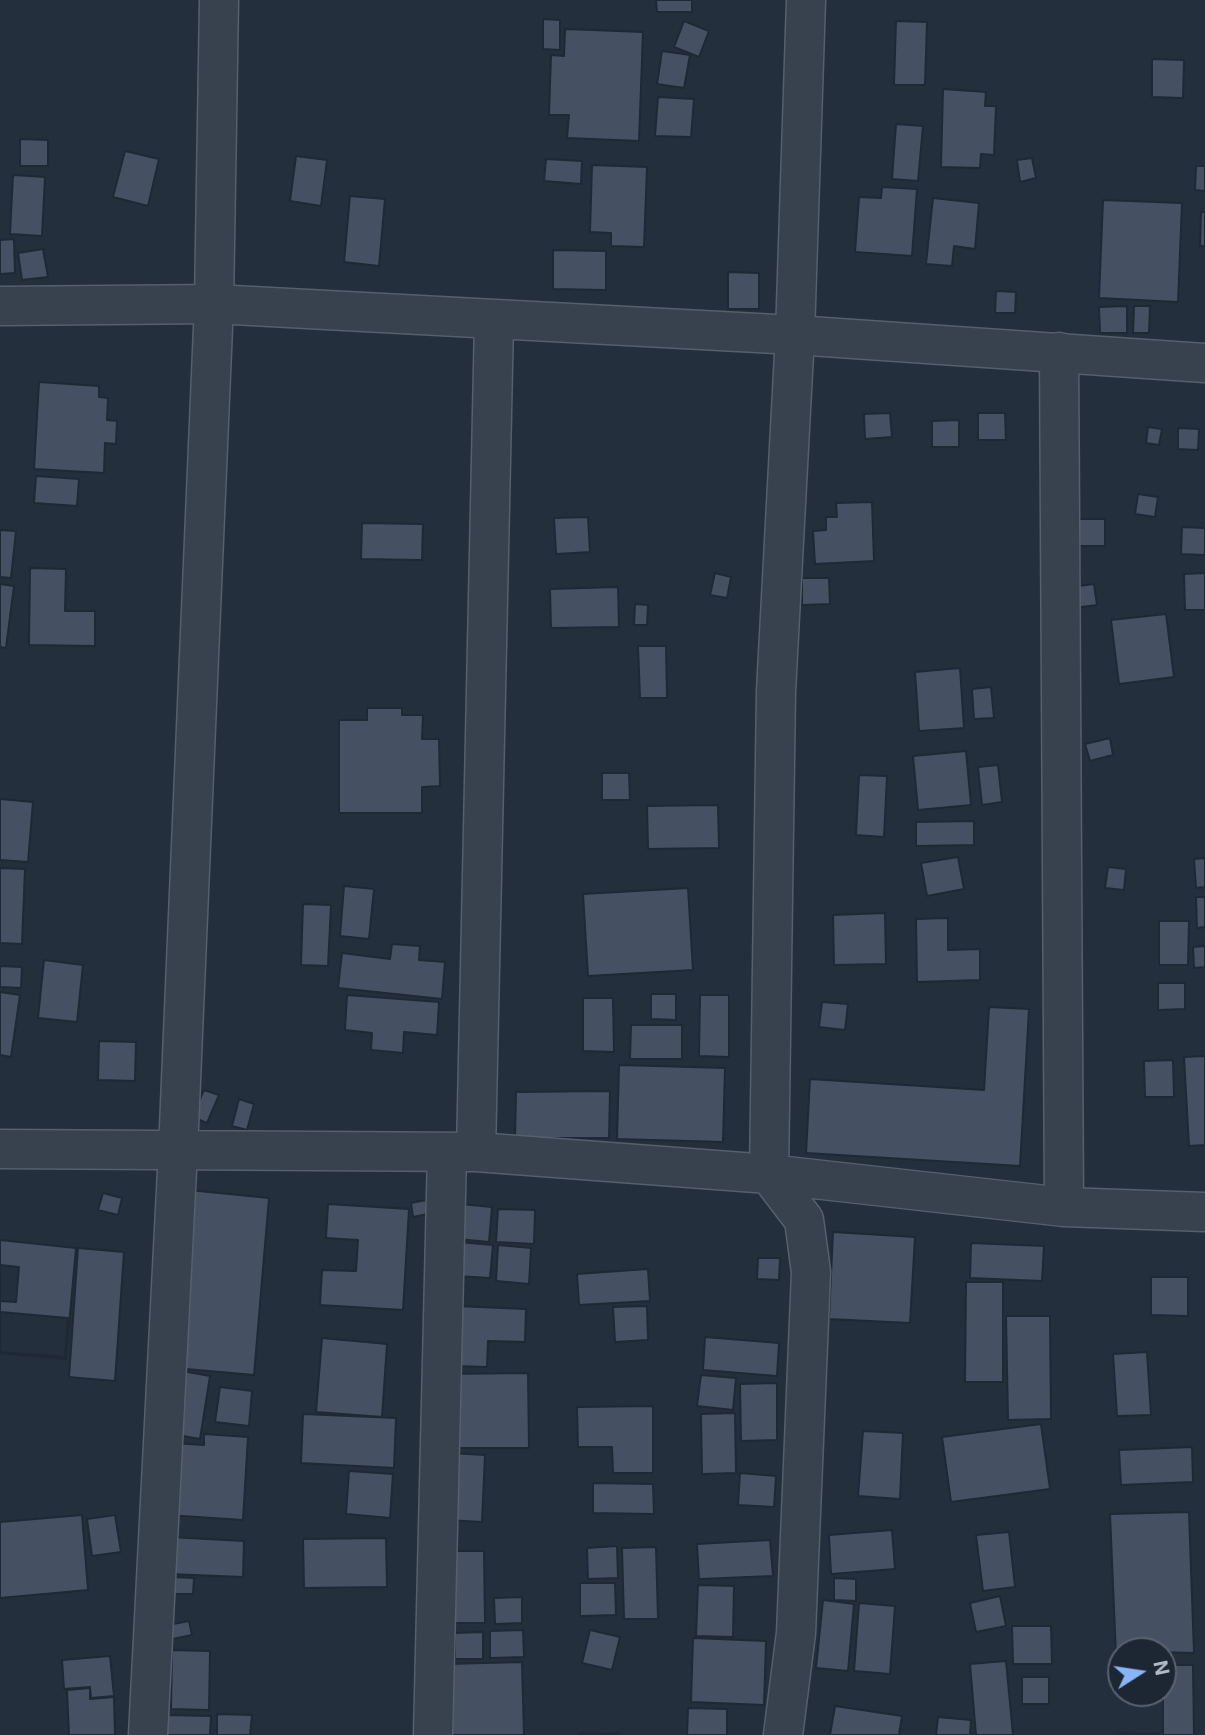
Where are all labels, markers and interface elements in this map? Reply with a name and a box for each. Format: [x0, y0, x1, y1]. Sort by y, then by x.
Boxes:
north arrow [1107, 1637, 1177, 1707]
text: N [1148, 1658, 1174, 1677]

